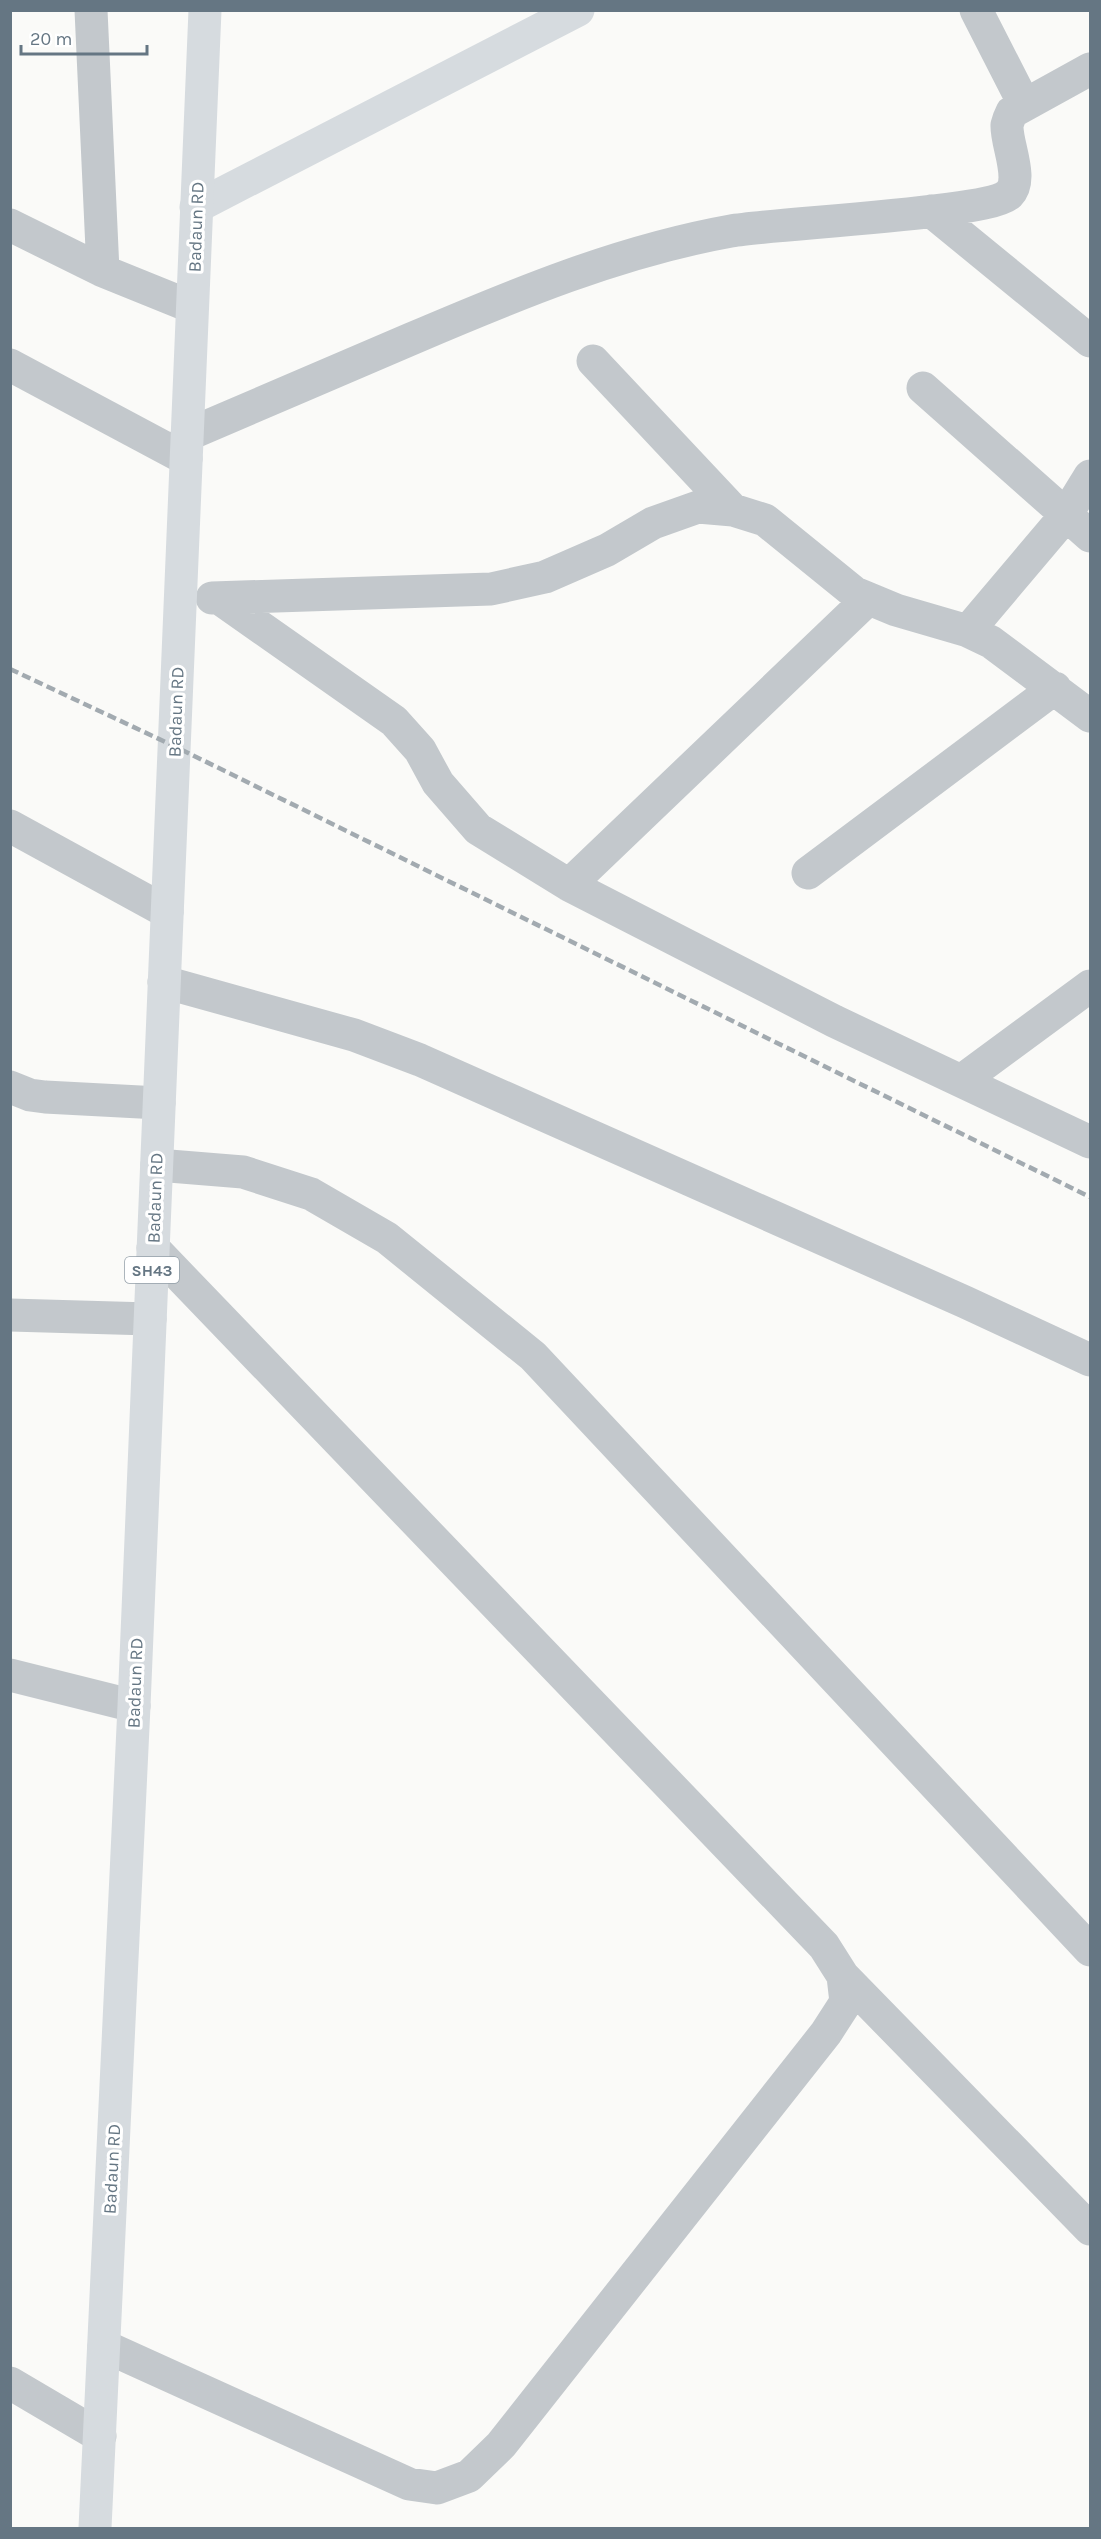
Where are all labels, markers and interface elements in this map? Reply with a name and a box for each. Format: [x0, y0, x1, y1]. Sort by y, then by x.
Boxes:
scale bar [21, 18, 147, 56]
text: 20 m [30, 28, 72, 50]
street label: Badaun RD [183, 181, 209, 273]
street label: Badaun RD [163, 666, 189, 758]
street label: Badaun RD [142, 1152, 168, 1244]
road number: SH43 [125, 1257, 179, 1283]
street label: Badaun RD [122, 1637, 148, 1729]
street label: Badaun RD [99, 2123, 125, 2215]

